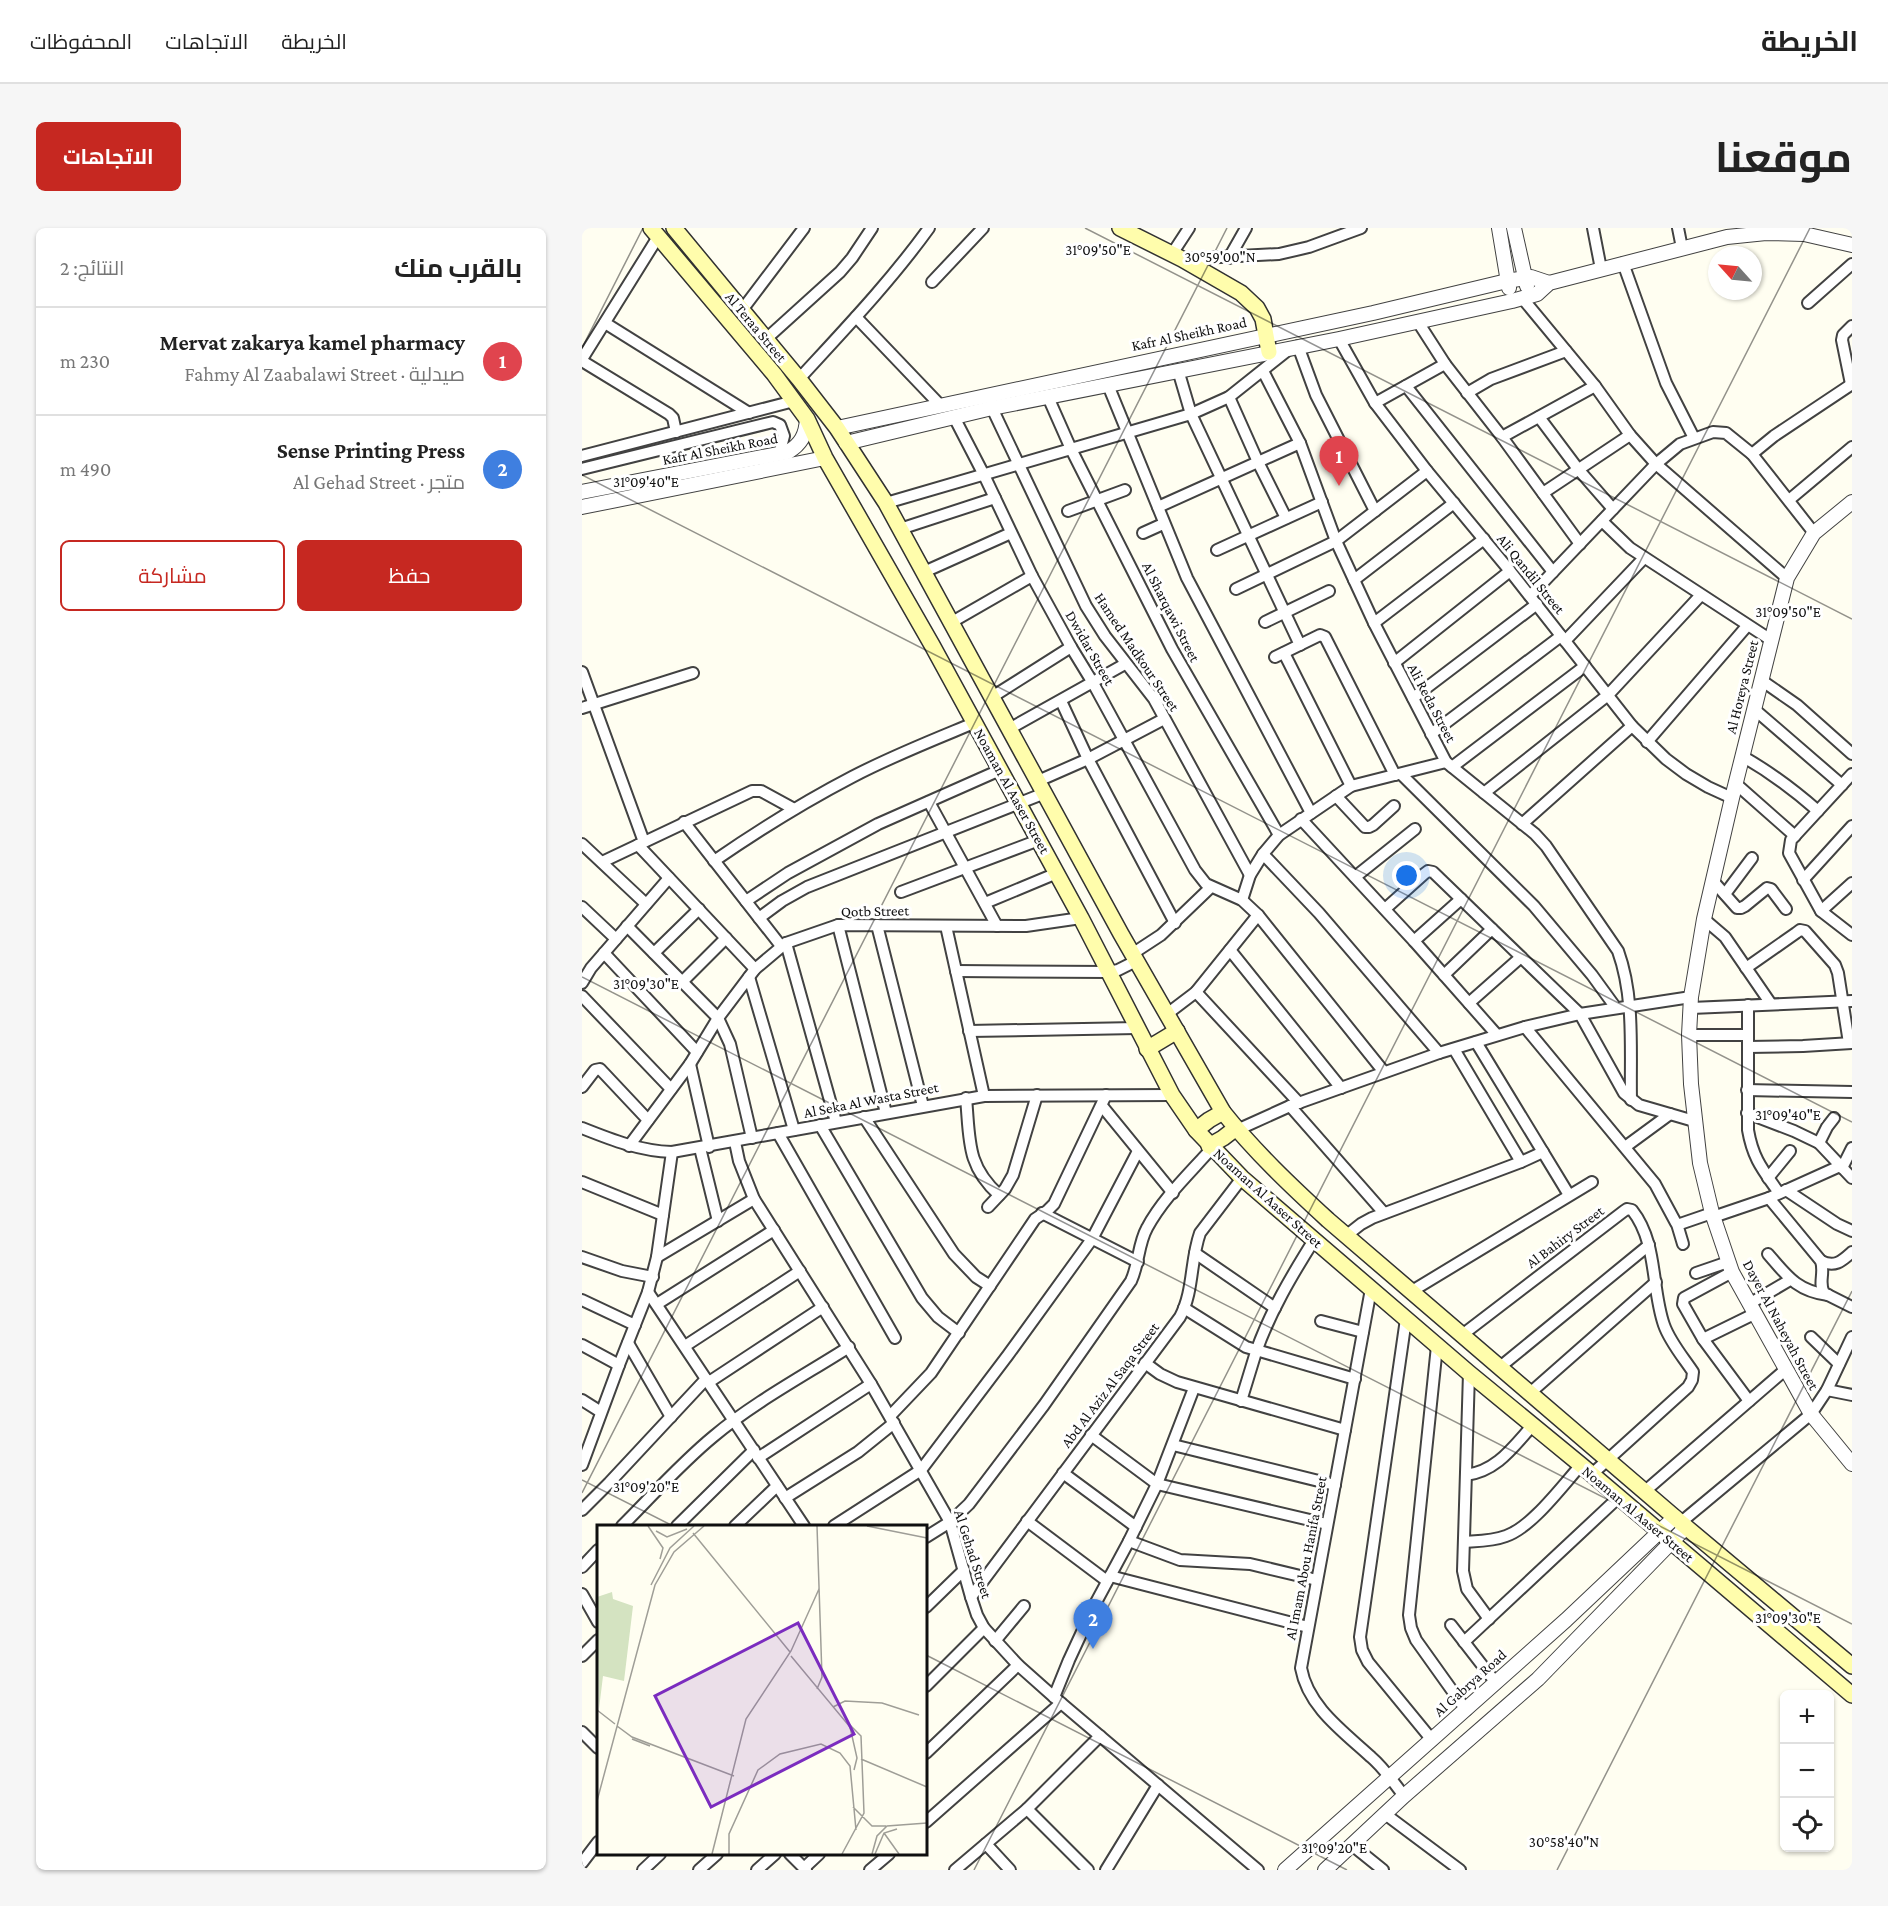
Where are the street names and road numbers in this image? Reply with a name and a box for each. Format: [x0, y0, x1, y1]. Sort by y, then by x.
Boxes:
street label: Al Teraa Street [722, 289, 791, 366]
street label: Kafr Al Sheikh Road [1130, 314, 1248, 354]
street label: Kafr Al Sheikh Road [661, 430, 779, 468]
street label: Ali Qandil Street [1494, 531, 1569, 618]
street label: Al Sharqawi Street [1138, 559, 1204, 666]
street label: Hamed Madkour Street [1091, 590, 1183, 715]
street label: Dwidar Street [1062, 608, 1118, 689]
street label: Al Horeya Street [1723, 638, 1763, 736]
street label: Ali Reda Street [1405, 661, 1460, 746]
street label: Noaman Al Aaser Street [971, 726, 1054, 857]
street label: Qotb Street [841, 902, 910, 920]
street label: Al Seka Al Wasta Street [802, 1079, 941, 1121]
street label: Noaman Al Aaser Street [1210, 1145, 1326, 1252]
street label: Al Bahiry Street [1523, 1202, 1608, 1272]
street label: Dayer Al Naheyah Street [1739, 1257, 1823, 1394]
street label: Abd Al Aziz Al Saqa Street [1058, 1319, 1164, 1451]
street label: Noaman Al Aaser Street [1579, 1463, 1698, 1566]
street label: Al Imam Abou Hanifa Street [1282, 1474, 1330, 1641]
street label: Al Gehad Street [951, 1508, 995, 1601]
street label: Al Gabrya Road [1431, 1646, 1510, 1720]

